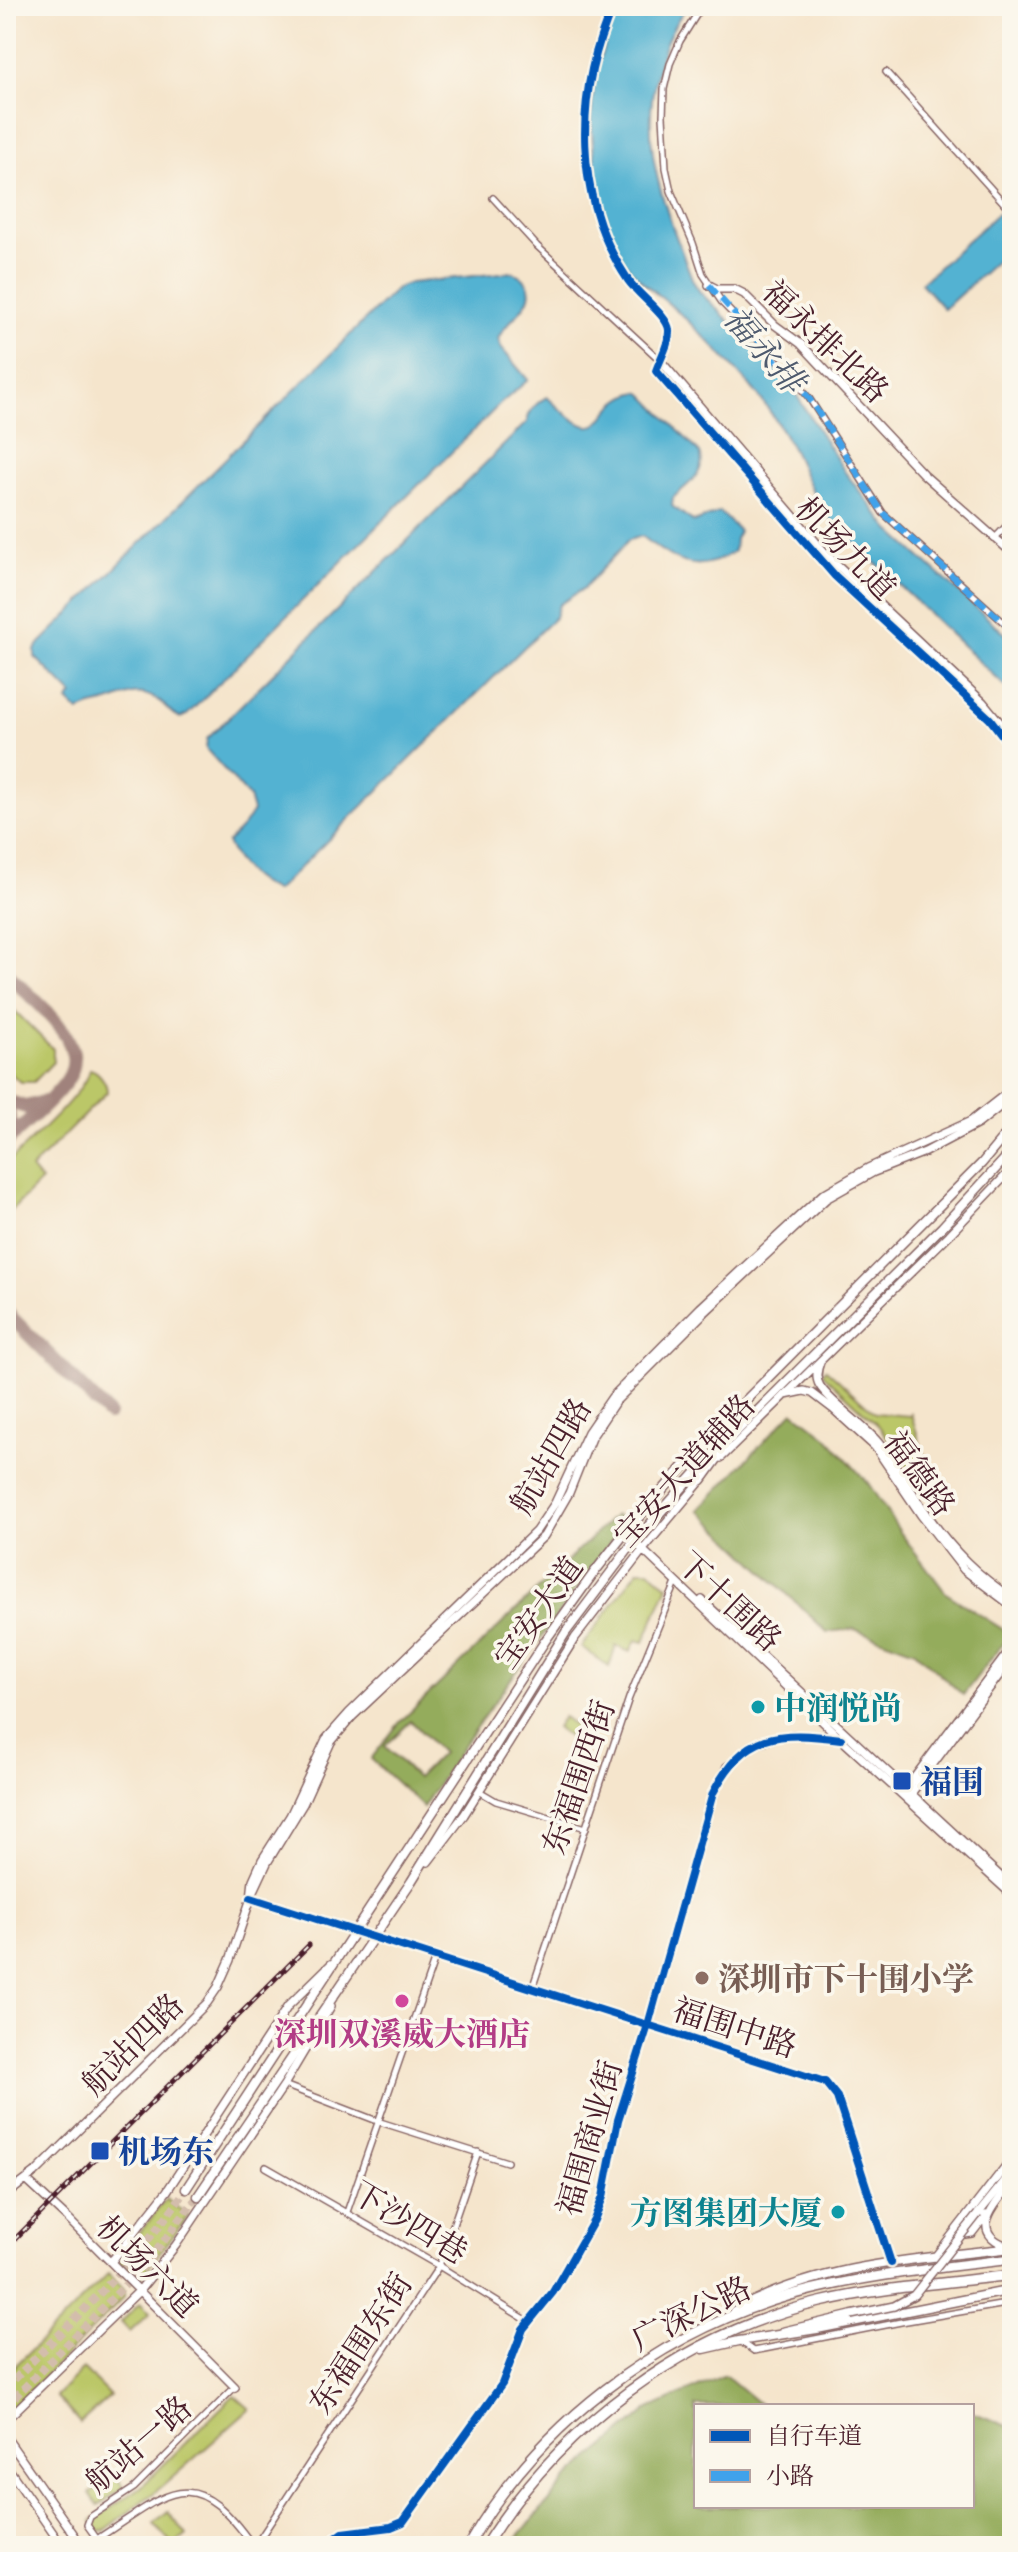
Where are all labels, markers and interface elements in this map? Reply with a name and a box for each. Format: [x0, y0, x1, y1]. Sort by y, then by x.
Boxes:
street label: 福永排北路 [755, 272, 897, 410]
water label: 福永排 [716, 297, 814, 401]
street label: 机场九道 [785, 486, 907, 610]
street label: 宝安大道辅路 [602, 1383, 766, 1557]
street label: 航站四路 [498, 1389, 602, 1523]
street label: 福德路 [873, 1420, 967, 1526]
street label: 下十围路 [667, 1540, 793, 1662]
street label: 宝安大道 [482, 1546, 594, 1678]
place label: 中润悦尚 [774, 1684, 902, 1731]
street label: 东福围西街 [530, 1694, 626, 1860]
marker: 中润悦尚 [749, 1698, 767, 1716]
place label: 福围 [920, 1758, 984, 1805]
marker: 福围 [891, 1770, 913, 1792]
place label: 深圳市下十围小学 [718, 1955, 974, 2002]
marker: 深圳市下十围小学 [693, 1969, 711, 1987]
street label: 航站四路 [70, 1982, 194, 2106]
street label: 福围中路 [667, 1985, 803, 2069]
marker: 深圳双溪威大酒店 [393, 1992, 411, 2010]
place label: 深圳双溪威大酒店 [274, 2010, 530, 2057]
street label: 福围商业街 [544, 2055, 634, 2221]
place label: 机场东 [118, 2128, 214, 2175]
marker: 机场东 [89, 2140, 111, 2162]
street label: 下沙四巷 [343, 2169, 477, 2275]
place label: 方图集团大厦 [630, 2189, 822, 2236]
marker: 方图集团大厦 [829, 2203, 847, 2221]
street label: 机场六道 [86, 2204, 210, 2328]
street label: 东福围东街 [297, 2263, 423, 2423]
street label: 广深公路 [623, 2264, 759, 2362]
street label: 航站一路 [74, 2384, 202, 2504]
legend [694, 2404, 974, 2508]
text: 自行车道 [766, 2418, 862, 2453]
text: 小路 [766, 2458, 814, 2493]

